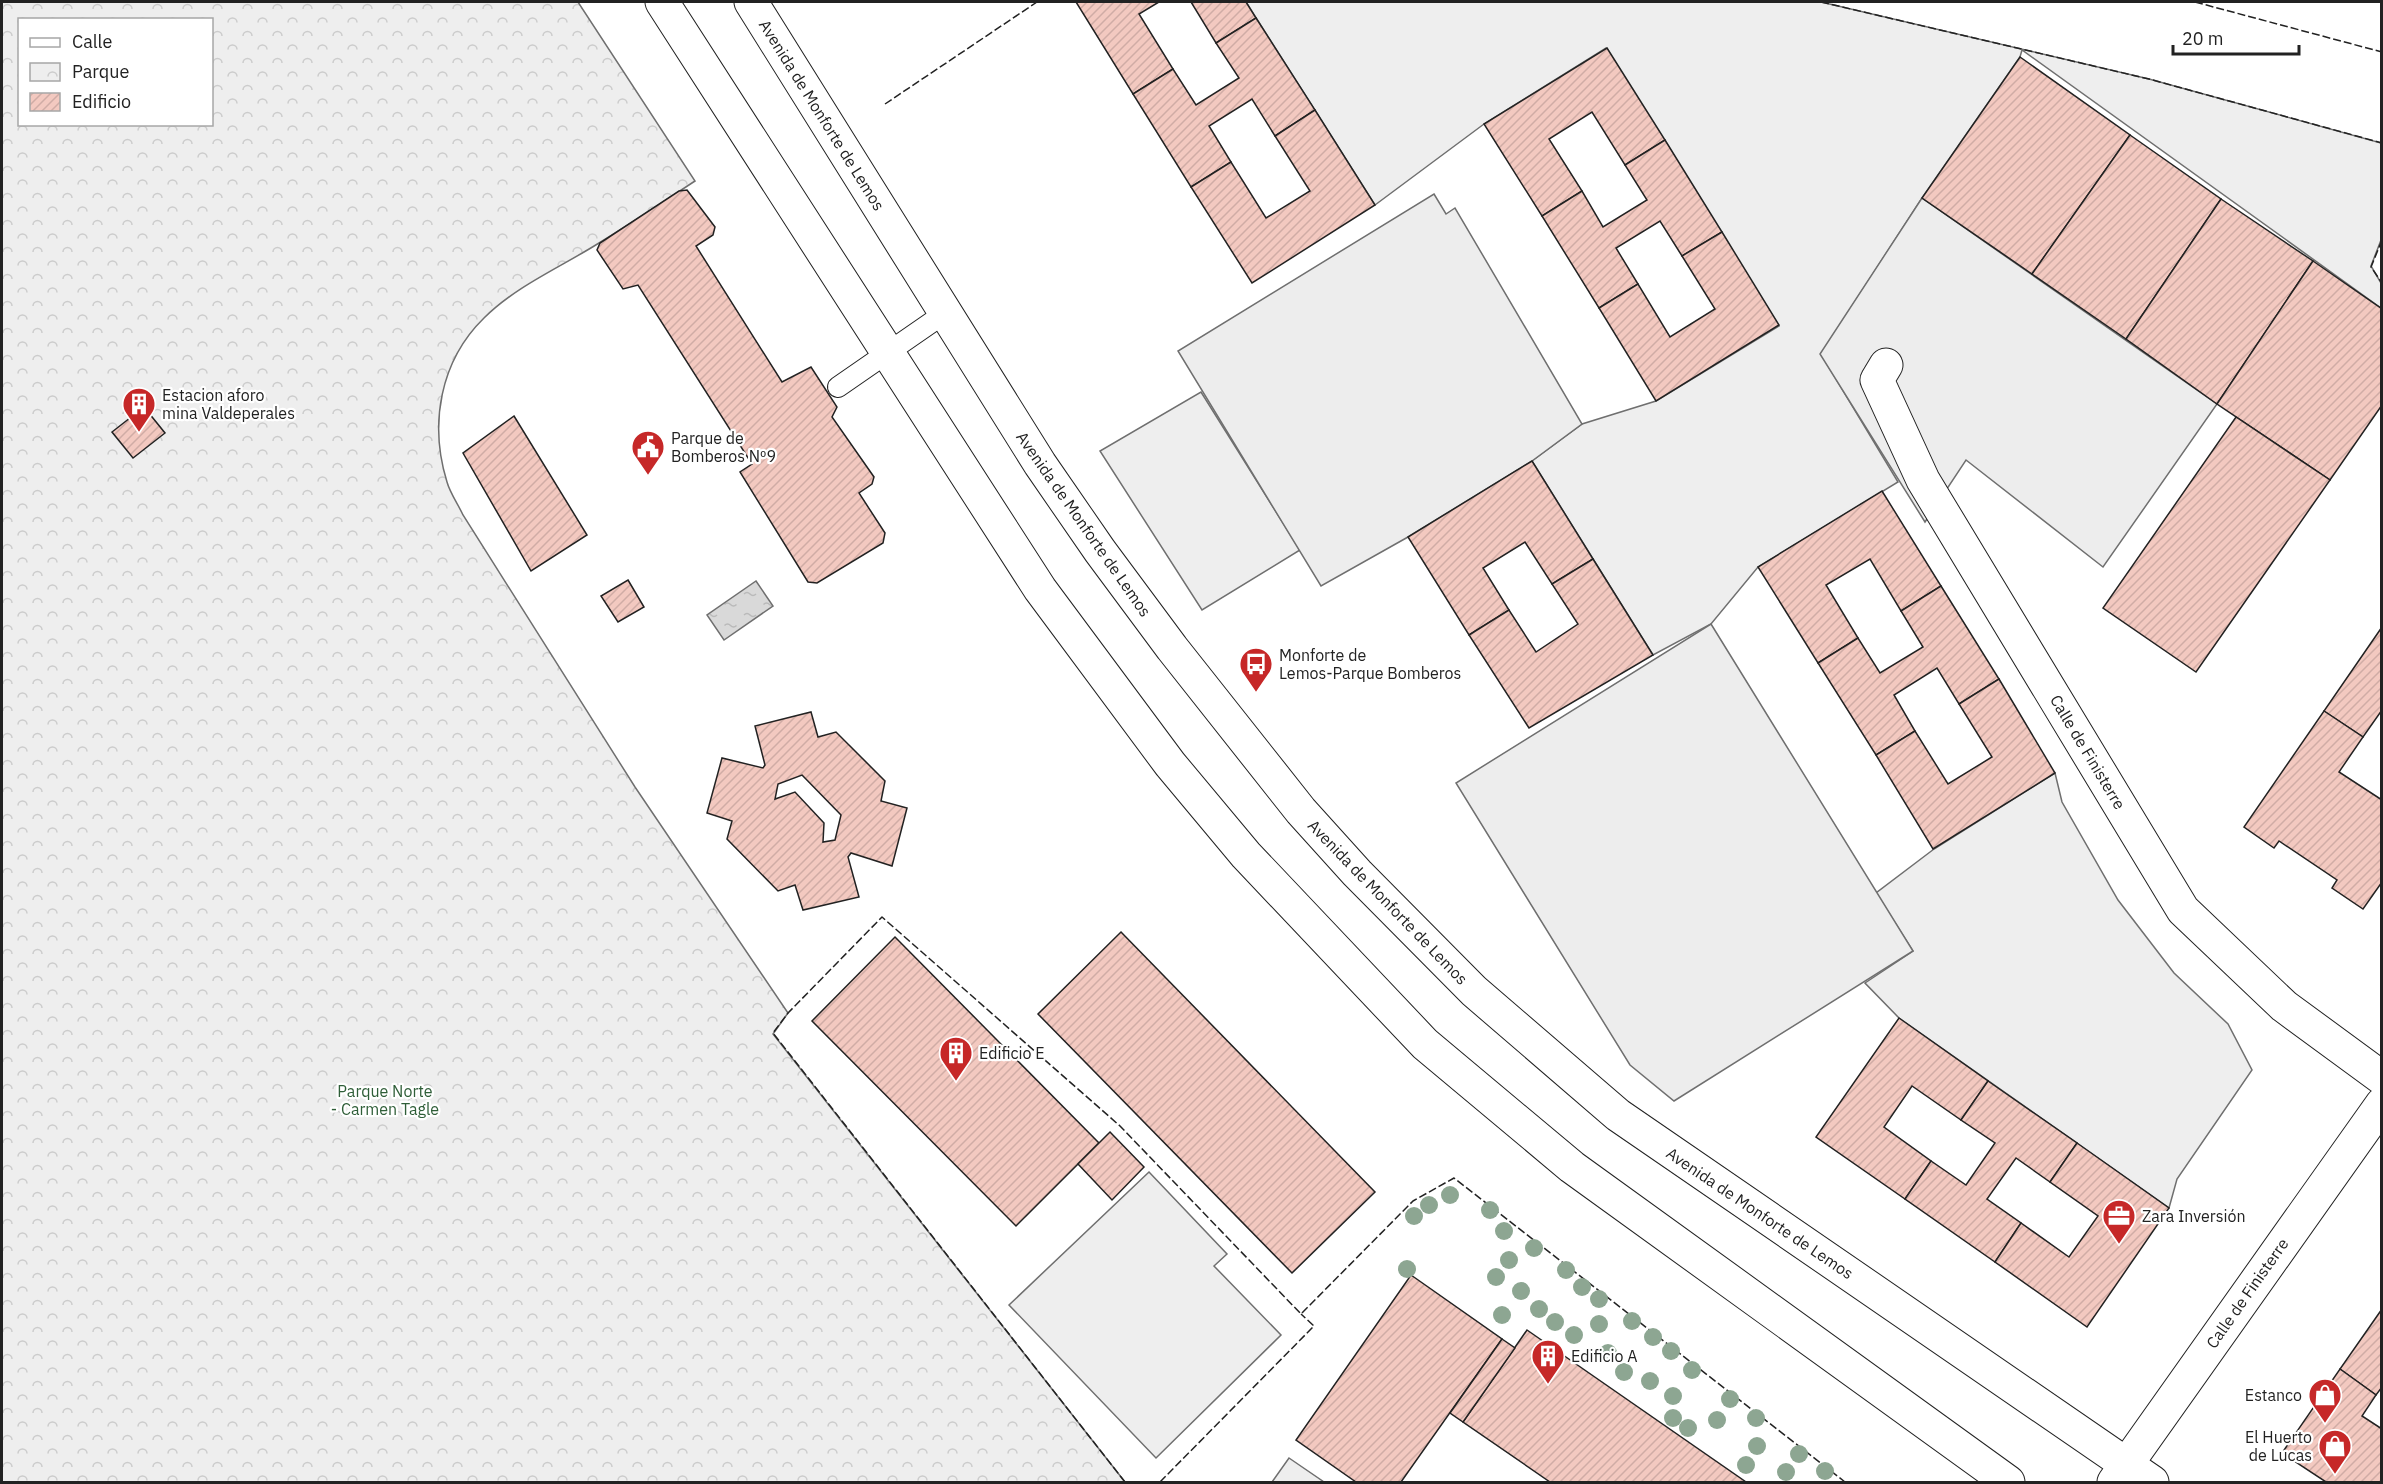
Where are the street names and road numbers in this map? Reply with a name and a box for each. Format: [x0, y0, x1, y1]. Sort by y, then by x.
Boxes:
street label: Avenida de Monforte de Lemos [755, 16, 889, 214]
street label: Avenida de Monforte de Lemos [1012, 428, 1156, 620]
street label: Calle de Finisterre [2046, 691, 2130, 813]
street label: Avenida de Monforte de Lemos [1304, 815, 1472, 989]
street label: Avenida de Monforte de Lemos [1663, 1143, 1857, 1283]
street label: Calle de Finisterre [2202, 1234, 2293, 1352]

